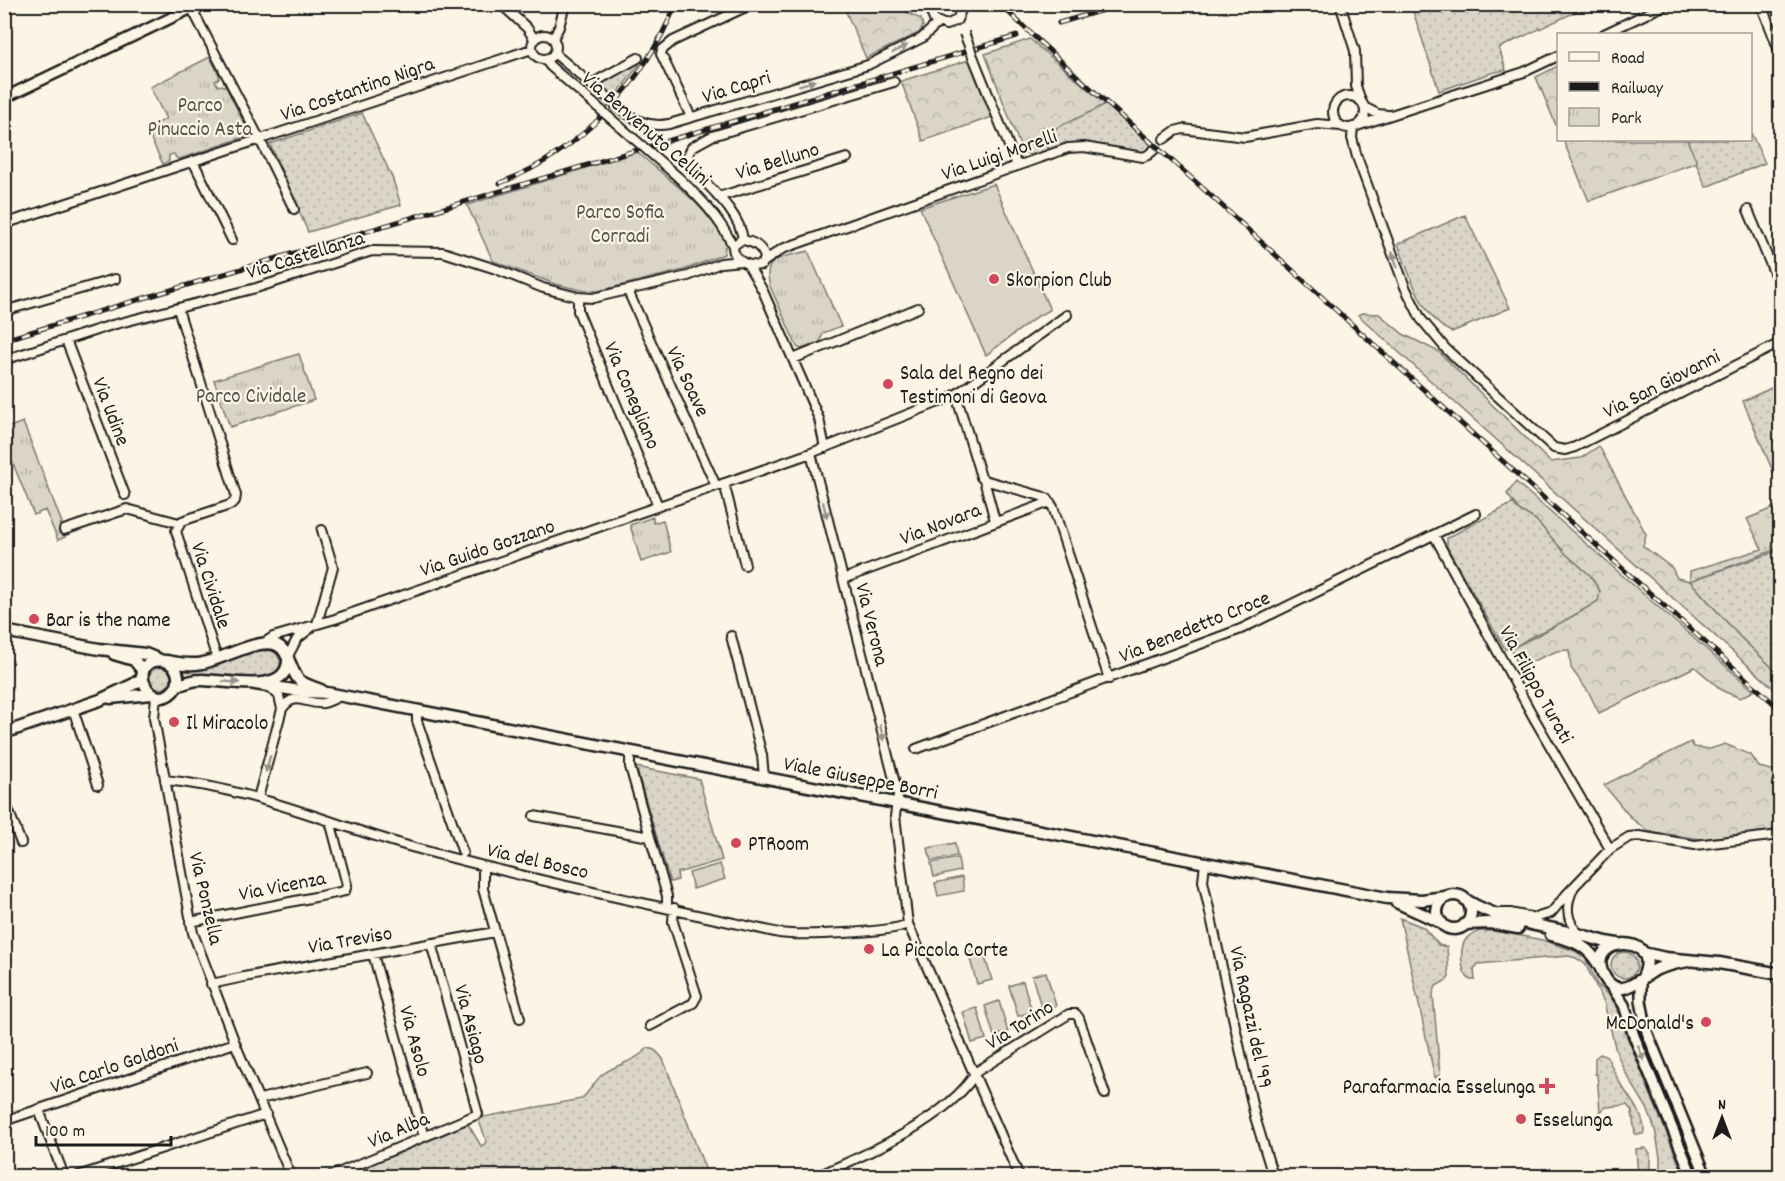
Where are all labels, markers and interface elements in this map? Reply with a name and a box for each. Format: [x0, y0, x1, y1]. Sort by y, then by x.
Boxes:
legend [1557, 33, 1752, 141]
one-way arrow [892, 44, 909, 54]
text: Road [1611, 47, 1645, 72]
street label: Via Costantino Nigra [277, 50, 440, 131]
street label: Via Capri [699, 64, 775, 113]
street label: Via Benvenuto Cellini [574, 65, 717, 195]
text: Railway [1611, 77, 1664, 102]
one-way arrow [798, 78, 816, 87]
park label: Parco Pinuccio Asta [148, 92, 254, 146]
text: Park [1611, 107, 1642, 132]
street label: Via Luigi Morelli [938, 123, 1062, 191]
street label: Via Belluno [732, 136, 823, 190]
park label: Parco Sofia Corradi [576, 199, 665, 253]
street label: Via Castellanza [243, 224, 370, 289]
one-way arrow [1390, 250, 1400, 268]
place label: Skorpion Club [1006, 267, 1112, 297]
marker: Skorpion Club [987, 272, 1001, 286]
street label: Via Conegliano [594, 338, 666, 455]
street label: Via Soave [657, 342, 716, 423]
street label: Via San Giovanni [1599, 343, 1726, 428]
place label: Sala del Regno dei Testimoni di Geova [900, 360, 1048, 414]
street label: Via Udine [82, 373, 136, 451]
marker: Sala del Regno dei Testimoni di Geova [881, 377, 895, 391]
park label: Parco Cividale [196, 383, 306, 413]
street label: Via Novara [896, 496, 987, 555]
one-way arrow [821, 501, 830, 519]
street label: Via Guido Gozzano [416, 513, 559, 587]
street label: Via Cividale [181, 539, 237, 633]
street label: Via Verona [845, 580, 895, 671]
street label: Via Benedetto Croce [1115, 585, 1275, 673]
place label: Bar is the name [46, 607, 171, 637]
marker: Bar is the name [27, 612, 41, 626]
street label: Via Filippo Turati [1490, 621, 1579, 750]
one-way arrow [221, 677, 240, 687]
place label: Il Miracolo [186, 710, 268, 740]
marker: Il Miracolo [167, 715, 181, 729]
one-way arrow [878, 724, 888, 742]
street label: Viale Giuseppe Borri [781, 750, 940, 810]
one-way arrow [263, 755, 272, 773]
place label: PTRoom [748, 831, 809, 861]
marker: PTRoom [729, 836, 743, 850]
street label: Via del Bosco [484, 837, 591, 889]
street label: Via Ponzella [179, 849, 230, 949]
street label: Via Vicenza [237, 865, 330, 911]
street label: Via Treviso [306, 920, 395, 964]
place label: La Piccola Corte [881, 937, 1008, 967]
marker: La Piccola Corte [862, 942, 876, 956]
street label: Via Ragazzi del '99 [1219, 944, 1279, 1091]
street label: Via Asiago [444, 982, 494, 1068]
street label: Via Torino [981, 994, 1060, 1059]
street label: Via Asolo [389, 1003, 437, 1081]
place label: McDonald's [1606, 1010, 1694, 1040]
marker: McDonald's [1699, 1015, 1713, 1029]
street label: Via Carlo Goldoni [47, 1032, 183, 1104]
one-way arrow [1636, 1045, 1646, 1063]
place label: Parafarmacia Esselunga [1342, 1074, 1536, 1104]
marker: Parafarmacia Esselunga [1540, 1079, 1554, 1093]
north arrow [1692, 1088, 1752, 1148]
text: N [1718, 1094, 1726, 1117]
street label: Via Alba [364, 1105, 436, 1158]
place label: Esselunga [1533, 1107, 1613, 1137]
scale bar [36, 1109, 171, 1147]
marker: Esselunga [1514, 1112, 1528, 1126]
text: 100 m [45, 1120, 85, 1145]

